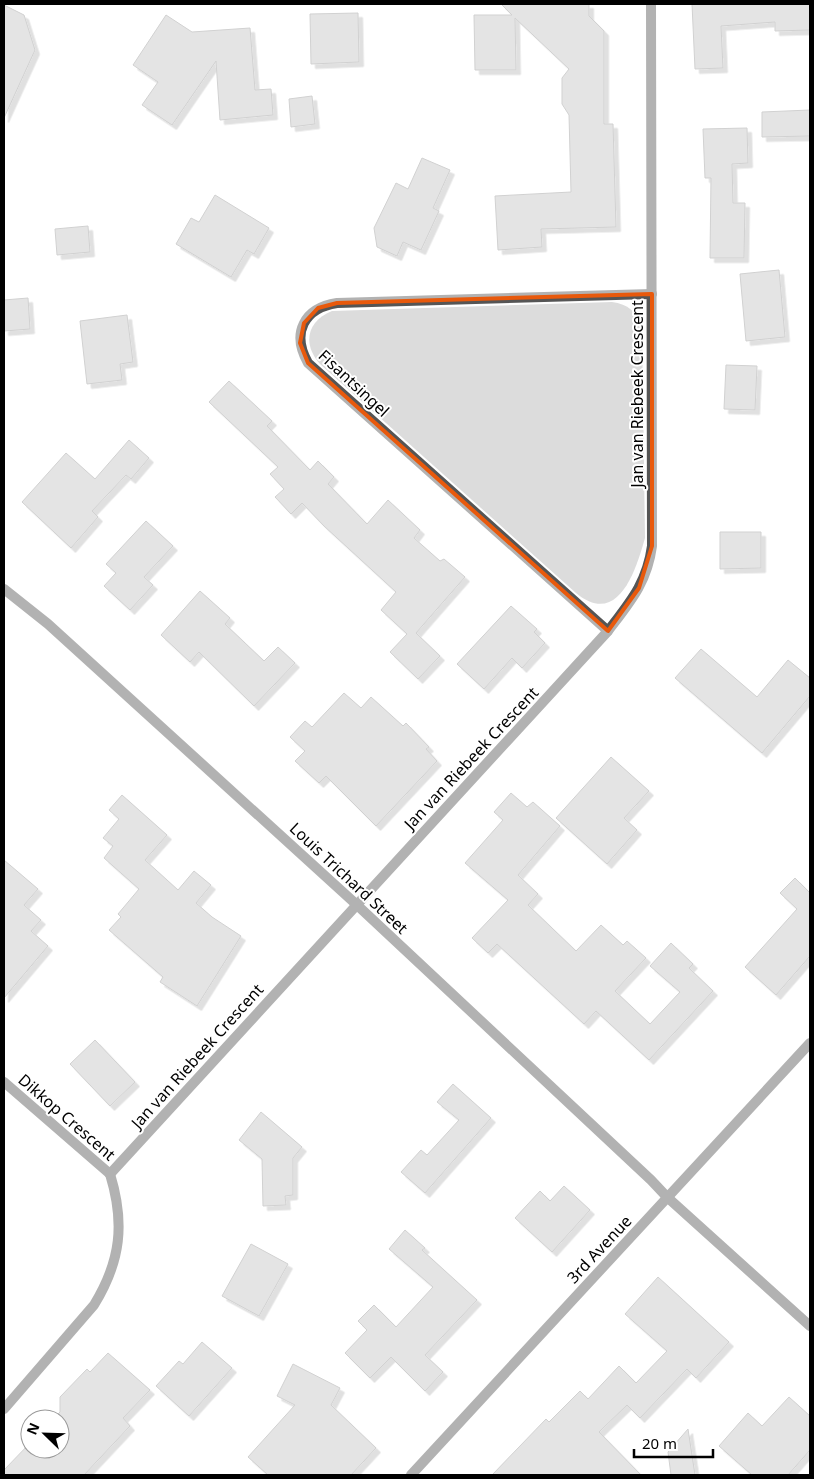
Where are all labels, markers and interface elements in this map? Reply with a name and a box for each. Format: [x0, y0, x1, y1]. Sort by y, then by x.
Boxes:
street label: Jan van Riebeek Crescent [626, 300, 648, 490]
street label: Fisantsingel [314, 344, 394, 422]
street label: Jan van Riebeek Crescent [398, 682, 543, 836]
street label: Louis Trichard Street [285, 817, 413, 939]
street label: Jan van Riebeek Crescent [125, 979, 268, 1135]
street label: Dikkop Crescent [14, 1069, 120, 1165]
street label: 3rd Avenue [562, 1210, 636, 1288]
north arrow [20, 1409, 70, 1459]
text: N [22, 1420, 44, 1438]
scale bar [634, 1426, 713, 1458]
text: 20 m [642, 1433, 677, 1453]

